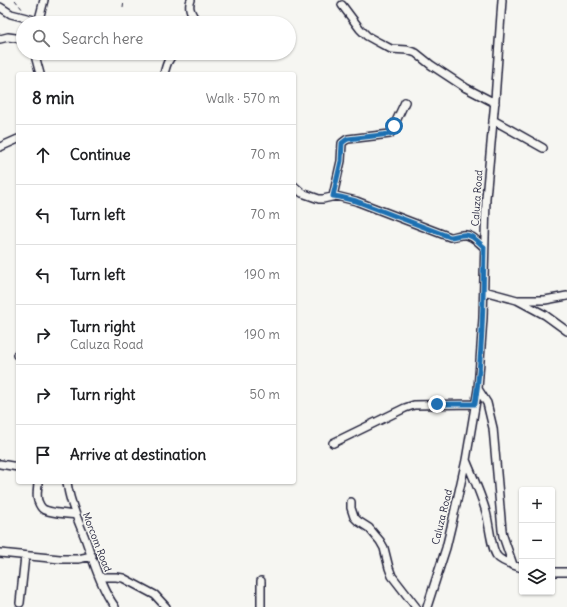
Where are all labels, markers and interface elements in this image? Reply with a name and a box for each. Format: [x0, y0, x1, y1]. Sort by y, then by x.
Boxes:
search box [16, 16, 296, 60]
icon: search [30, 27, 52, 49]
text: Search here [62, 29, 143, 48]
text: 8 min [32, 87, 74, 109]
text: Walk · 570 m [206, 90, 280, 107]
route start [385, 117, 403, 135]
icon: ahead [32, 144, 54, 166]
text: Continue [70, 145, 131, 164]
text: 70 m [251, 146, 280, 163]
street label: Caluza Road [469, 169, 485, 227]
icon: left [32, 204, 54, 226]
text: Turn left [70, 205, 125, 224]
text: 70 m [251, 206, 280, 223]
icon: left [32, 264, 54, 286]
text: Turn left [70, 265, 125, 284]
text: 190 m [244, 266, 280, 283]
text: Turn right [70, 317, 135, 336]
icon: right [32, 324, 54, 346]
text: 190 m [244, 326, 280, 343]
text: Caluza Road [70, 336, 144, 353]
icon: right [32, 384, 54, 406]
text: Turn right [70, 385, 135, 404]
text: 50 m [249, 386, 280, 403]
route end [428, 395, 446, 413]
icon: arrive [32, 444, 54, 466]
text: Arrive at destination [70, 445, 206, 464]
map controls [519, 487, 555, 595]
button: + [519, 487, 555, 523]
street label: Caluza Road [429, 488, 455, 546]
street label: Morcom Road [80, 510, 114, 574]
button: − [519, 523, 555, 559]
button: layers [519, 559, 555, 595]

